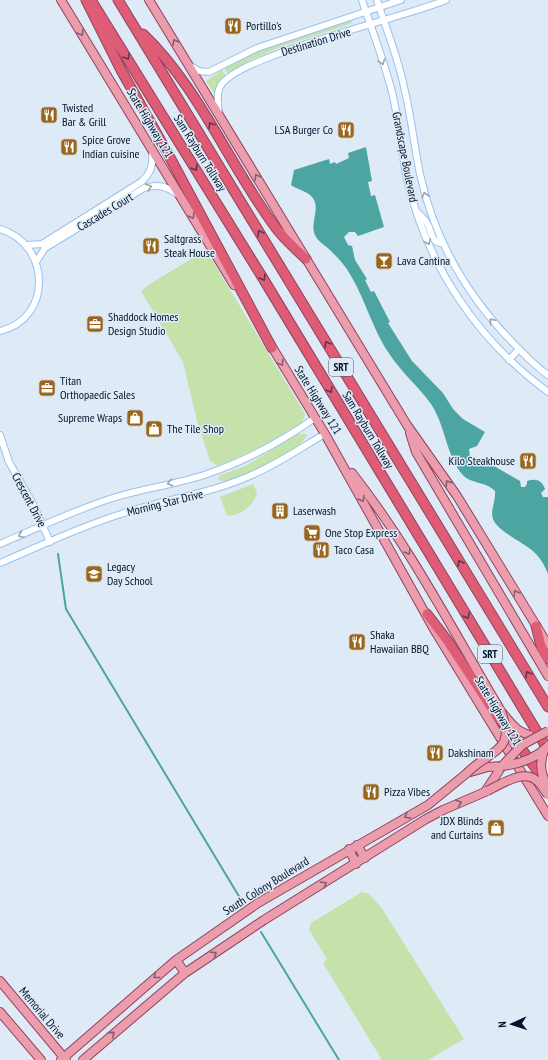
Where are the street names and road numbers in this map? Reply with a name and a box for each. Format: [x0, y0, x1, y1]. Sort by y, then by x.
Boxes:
street label: Destination Drive [279, 24, 353, 59]
street label: State Highway 121 [124, 85, 177, 160]
street label: Grandscape Boulevard [389, 110, 422, 203]
street label: Sam Rayburn Tollway [171, 111, 230, 194]
street label: Cascades Court [74, 189, 136, 234]
road number: SRT [329, 358, 353, 376]
street label: State Highway 121 [291, 363, 346, 437]
street label: Sam Rayburn Tollway [339, 388, 398, 472]
street label: Crescent Drive [9, 470, 50, 530]
street label: Morning Star Drive [125, 486, 205, 519]
road number: SRT [478, 645, 502, 663]
street label: State Highway 121 [472, 673, 525, 748]
street label: South Colony Boulevard [220, 853, 311, 918]
street label: Memorial Drive [16, 984, 69, 1042]

